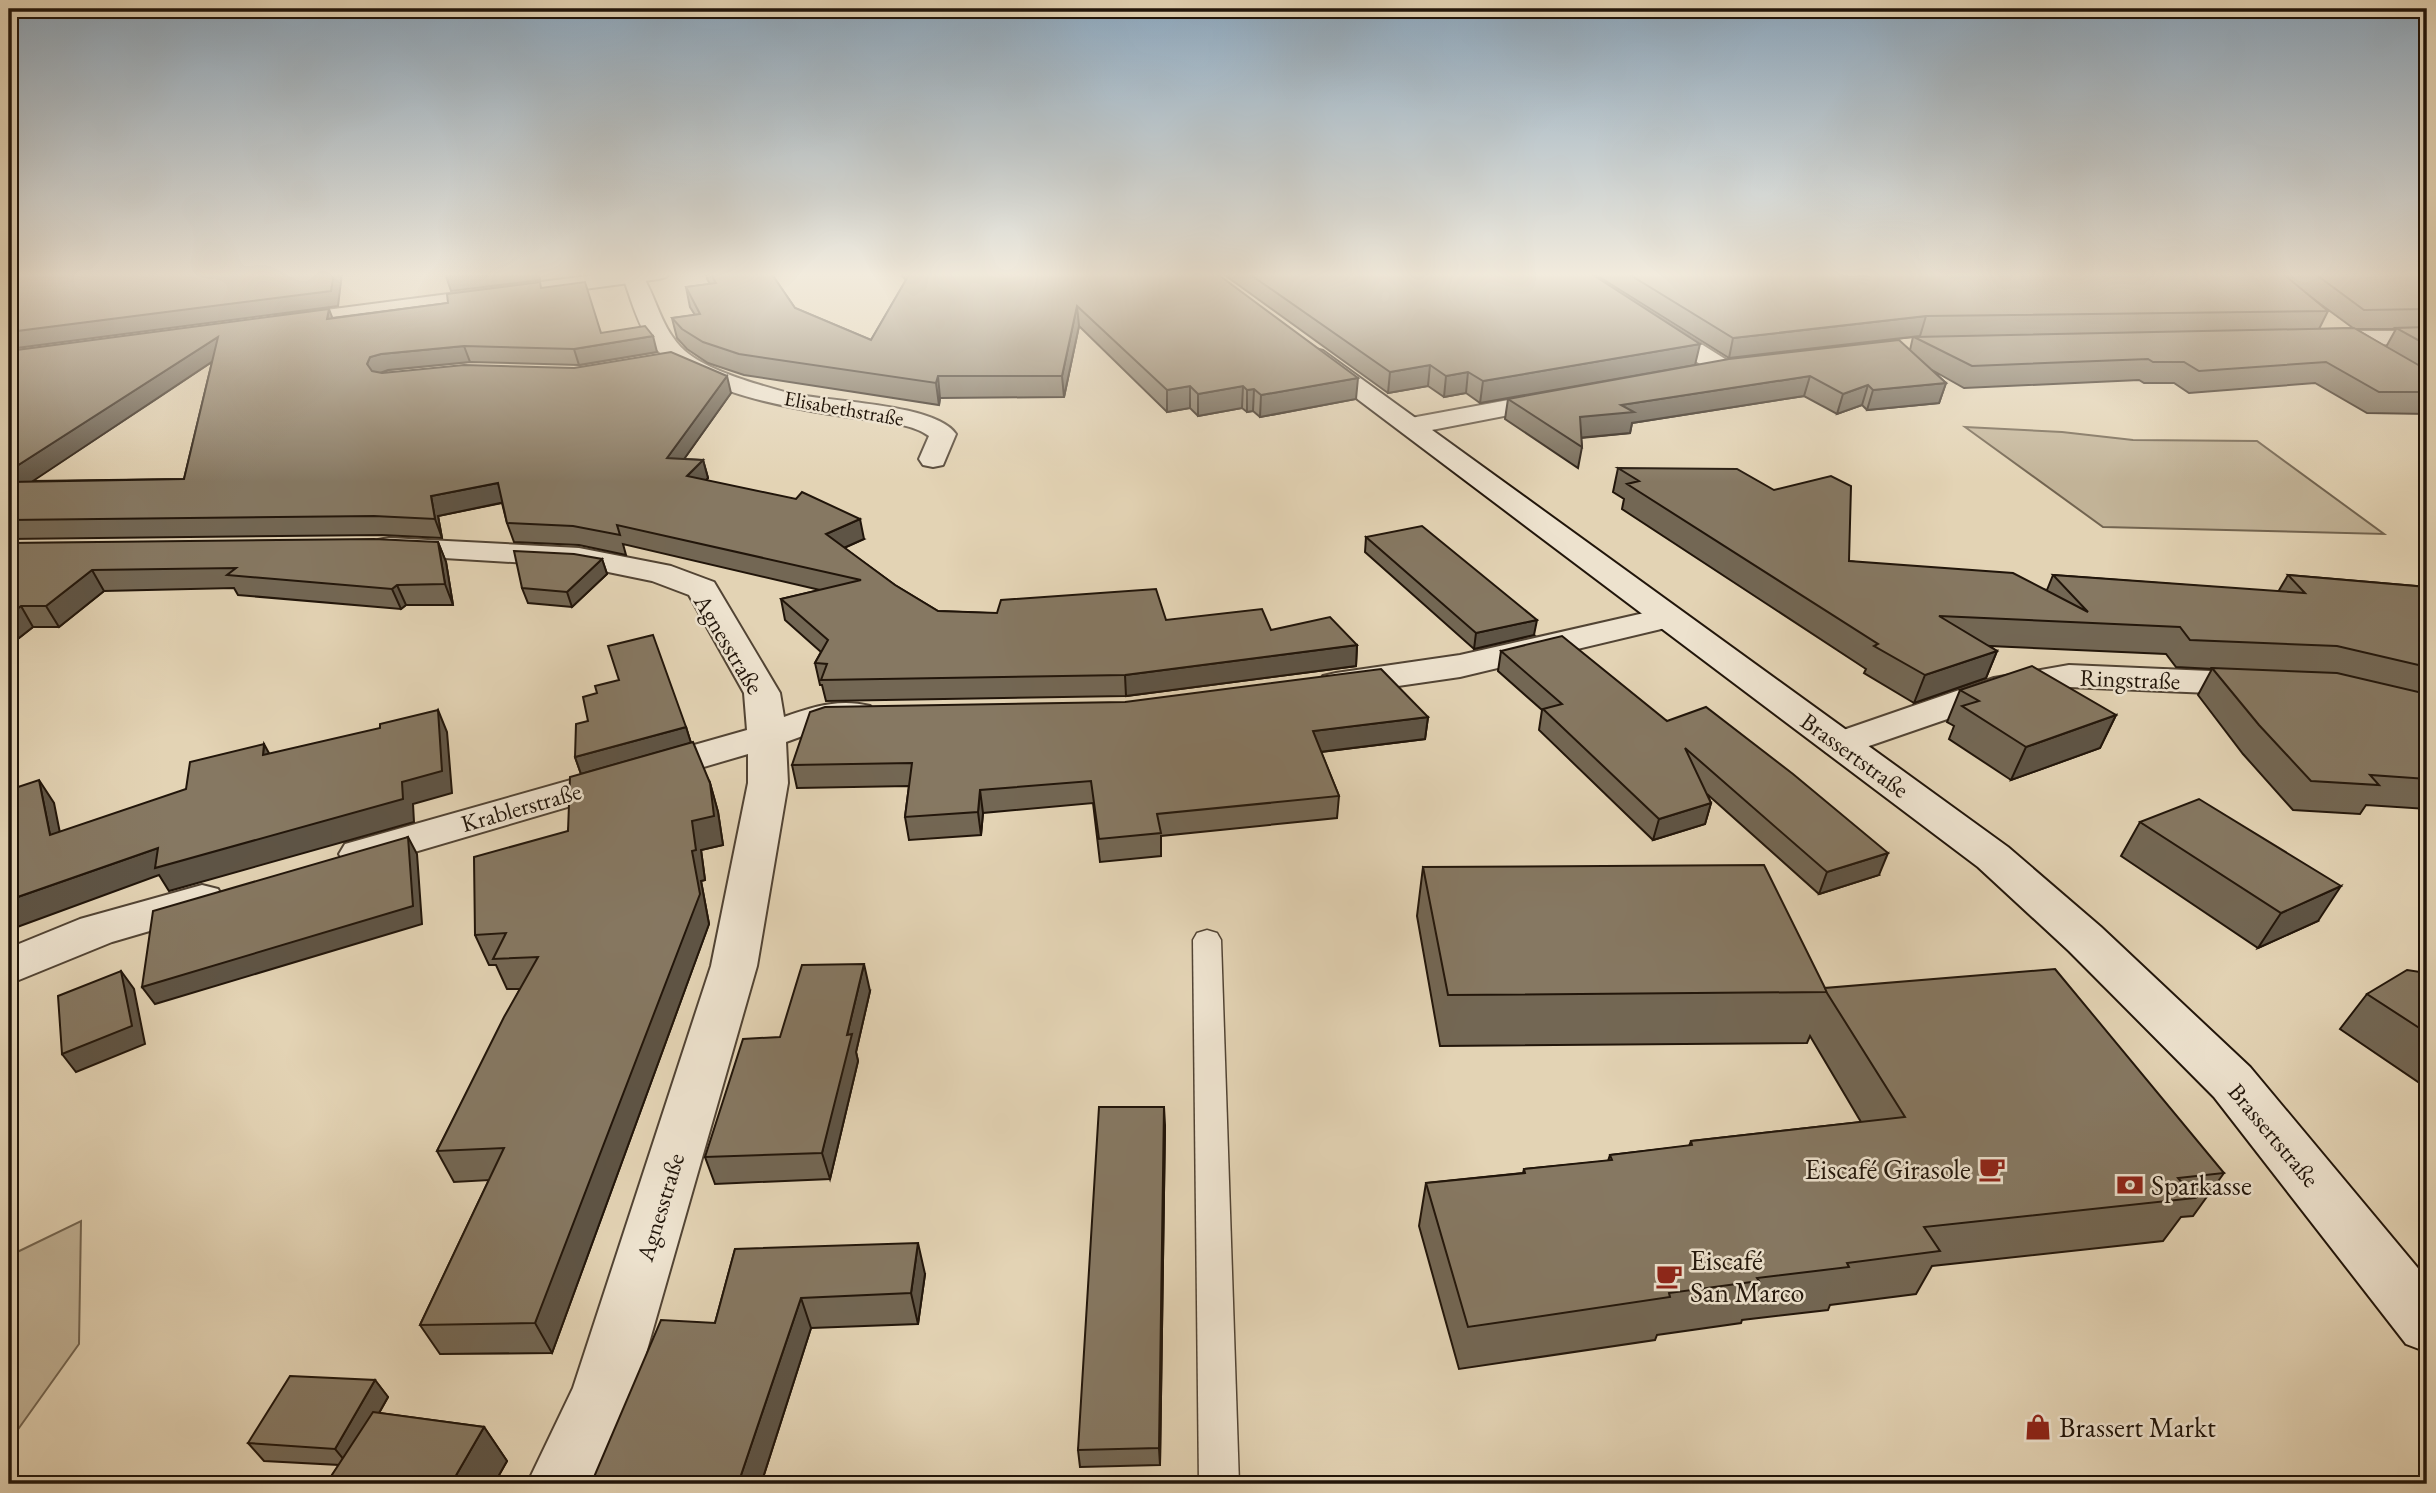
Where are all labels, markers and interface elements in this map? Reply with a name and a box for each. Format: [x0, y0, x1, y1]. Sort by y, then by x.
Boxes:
street label: Elisabethstraße [782, 384, 906, 432]
street label: Agnesstraße [687, 588, 771, 700]
street label: Ringstraße [2079, 662, 2181, 696]
street label: Brassertstraße [1795, 705, 1915, 805]
street label: Krablerstraße [457, 775, 585, 839]
street label: Brassertstraße [2221, 1077, 2327, 1193]
street label: Agnesstraße [629, 1149, 691, 1266]
place label: Eiscafé Girasole [1805, 1151, 1971, 1187]
cafe icon: Eiscafé Girasole [1977, 1154, 2007, 1184]
place label: Sparkasse [2151, 1167, 2252, 1203]
bank icon: Sparkasse [2115, 1170, 2145, 1200]
place label: Eiscafé San Marco [1690, 1242, 1804, 1310]
cafe icon: Eiscafé San Marco [1654, 1261, 1684, 1291]
place label: Brassert Markt [2059, 1409, 2216, 1445]
shop icon: Brassert Markt [2023, 1412, 2053, 1442]

